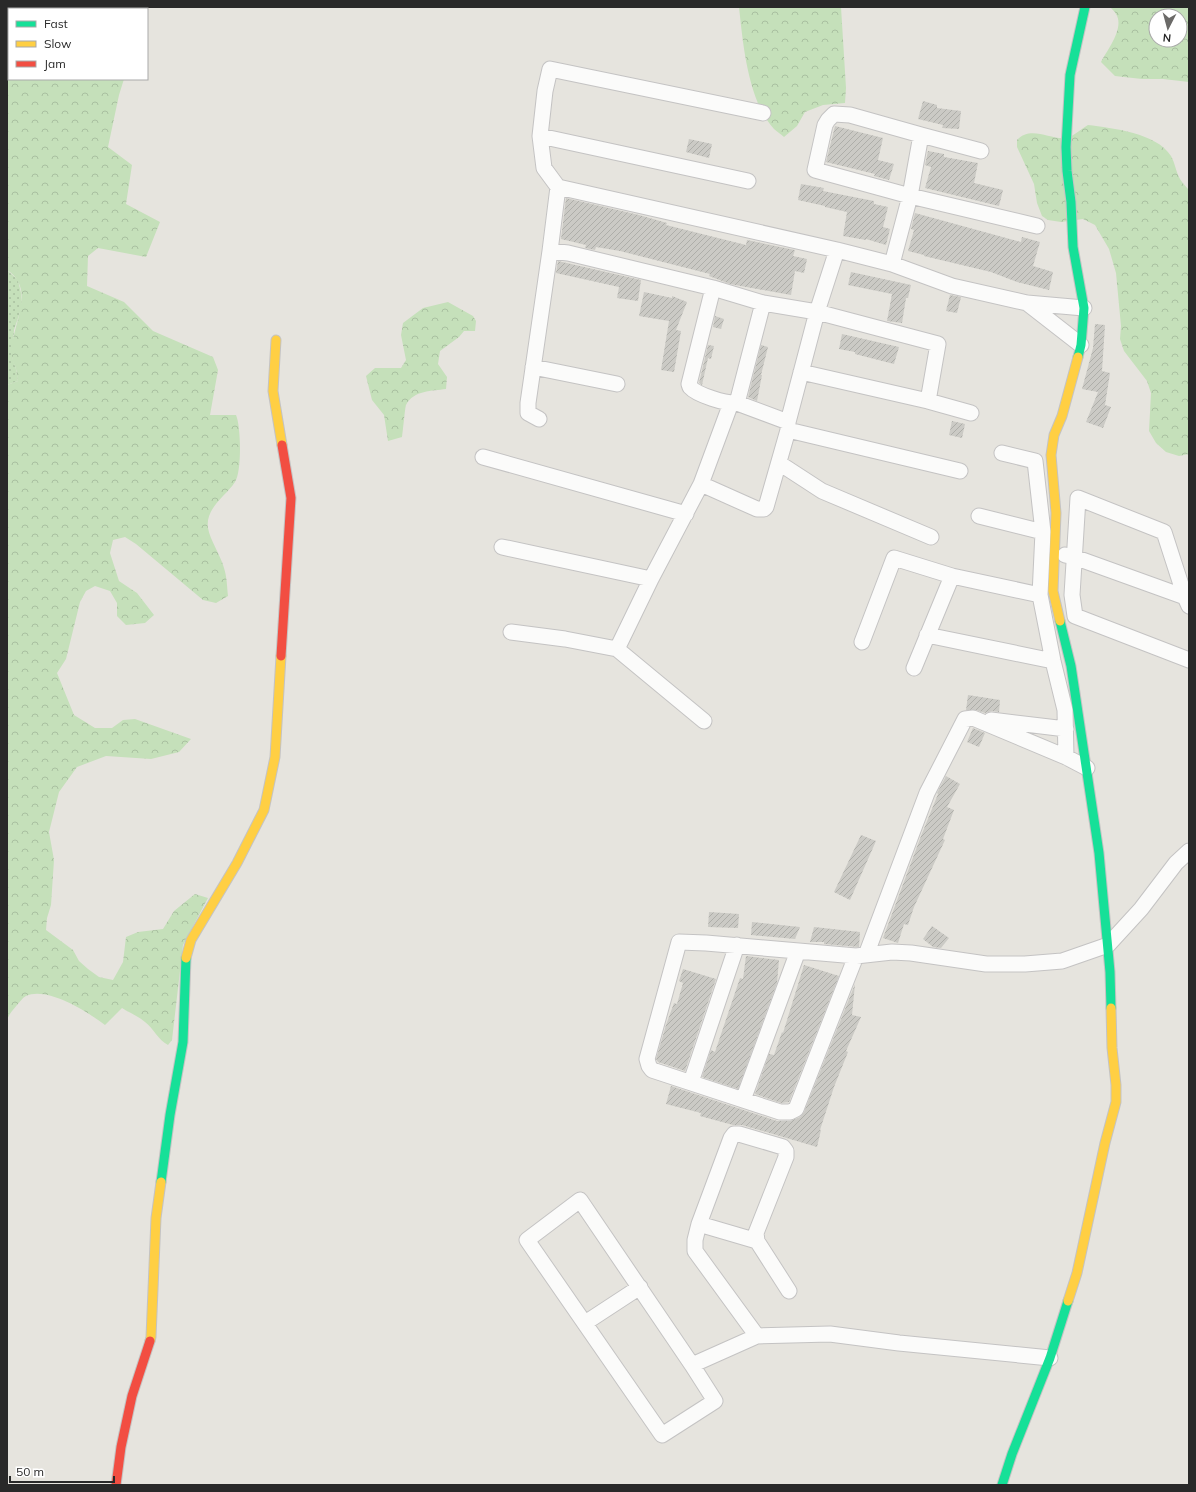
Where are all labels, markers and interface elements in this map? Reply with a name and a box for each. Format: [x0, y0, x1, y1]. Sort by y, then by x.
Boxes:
legend [8, 8, 148, 80]
north arrow [1148, 8, 1188, 48]
text: Fast [44, 16, 68, 31]
text: N [1162, 31, 1172, 45]
text: Slow [44, 36, 72, 51]
text: Jam [44, 56, 66, 71]
scale bar [10, 1458, 114, 1484]
text: 50 m [16, 1464, 44, 1479]

